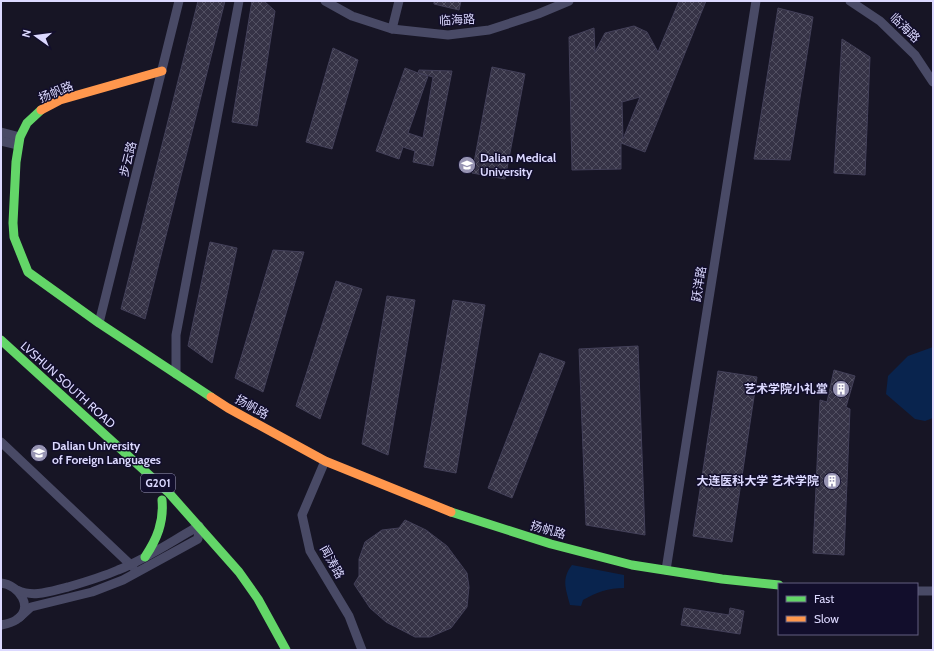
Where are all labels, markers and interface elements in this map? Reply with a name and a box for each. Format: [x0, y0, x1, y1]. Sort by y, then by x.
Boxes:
street label: 临海路 [887, 10, 924, 46]
street label: 临海路 [439, 11, 475, 28]
north arrow [16, 16, 56, 56]
text: N [19, 28, 34, 39]
street label: 扬帆路 [36, 78, 75, 105]
street label: 步云路 [116, 140, 139, 178]
place label: Dalian Medical University [480, 150, 556, 179]
school or university icon: Dalian Medical University [457, 155, 477, 175]
street label: 跃洋路 [688, 265, 709, 303]
street label: LVSHUN SOUTH ROAD [18, 338, 119, 431]
building icon: 艺术学院小礼堂 [831, 379, 851, 399]
place label: 艺术学院小礼堂 [744, 381, 828, 396]
street label: 扬帆路 [233, 391, 272, 422]
place label: Dalian University of Foreign Languages [52, 438, 161, 467]
school or university icon: Dalian University of Foreign Languages [29, 443, 49, 463]
building icon: 大连医科大学 艺术学院 [822, 471, 842, 491]
place label: 大连医科大学 艺术学院 [696, 473, 819, 488]
road number: G201 [141, 474, 175, 492]
street label: 扬帆路 [529, 517, 568, 542]
street label: 闻涛路 [317, 542, 348, 581]
legend [778, 583, 918, 635]
text: Fast [814, 591, 834, 606]
text: Slow [814, 611, 839, 626]

